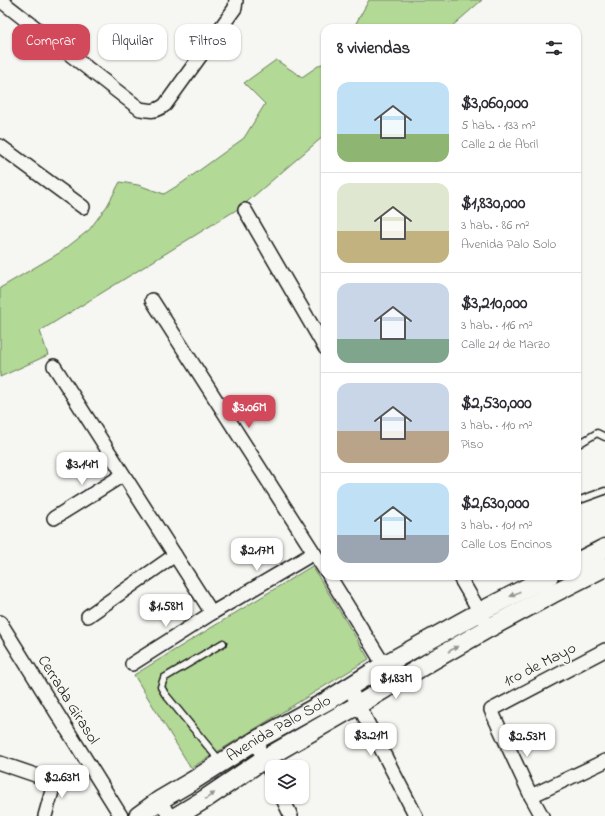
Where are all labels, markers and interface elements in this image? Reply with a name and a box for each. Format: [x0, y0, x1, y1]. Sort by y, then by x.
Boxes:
chip: Comprar [12, 24, 90, 60]
chip: Alquilar [98, 24, 167, 60]
chip: Filtros [175, 24, 241, 60]
text: 8 viviendas [337, 36, 410, 61]
icon: filters [543, 37, 565, 59]
text: $3,060,000 [461, 91, 528, 116]
icon: home [369, 98, 417, 146]
text: 5 hab. · 133 m² [461, 116, 536, 135]
text: Calle 2 de Abril [461, 135, 538, 154]
text: $1,830,000 [461, 191, 525, 216]
icon: home [369, 199, 417, 247]
text: 3 hab. · 86 m² [461, 216, 529, 235]
text: Avenida Palo Solo [461, 235, 556, 254]
text: $3,210,000 [461, 291, 527, 316]
icon: home [369, 299, 417, 347]
text: 3 hab. · 116 m² [461, 316, 533, 335]
text: Calle 21 de Marzo [461, 335, 550, 354]
text: $2,530,000 [461, 391, 532, 416]
pin: $3.06M [216, 395, 282, 429]
text: $3.06M [231, 398, 267, 417]
icon: home [369, 399, 417, 447]
text: 3 hab. · 110 m² [461, 416, 533, 435]
text: Piso [461, 435, 483, 454]
pin: $3.14M [49, 452, 115, 486]
text: $3.14M [65, 455, 99, 474]
text: $2,630,000 [461, 491, 529, 516]
icon: home [369, 499, 417, 547]
text: 3 hab. · 101 m² [461, 516, 533, 535]
text: Calle Los Encinos [461, 535, 552, 554]
pin: $2.17M [224, 538, 290, 572]
text: $2.17M [240, 541, 274, 560]
one-way arrow [509, 591, 520, 597]
pin: $1.58M [133, 594, 199, 628]
text: $1.58M [149, 597, 183, 616]
street label: 1ro de Mayo [500, 636, 580, 694]
one-way arrow [447, 645, 459, 652]
street label: Cerrada Girasol [31, 651, 105, 750]
pin: $1.83M [363, 666, 429, 700]
text: $1.83M [380, 669, 412, 688]
street label: Avenida Palo Solo [222, 689, 336, 768]
pin: $3.21M [338, 723, 404, 757]
pin: $2.53M [494, 724, 560, 758]
text: $3.21M [354, 726, 388, 745]
text: $2.53M [508, 727, 546, 746]
map controls [265, 760, 309, 804]
button: layers [265, 760, 309, 804]
pin: $2.63M [29, 765, 95, 799]
text: $2.63M [44, 768, 80, 787]
one-way arrow [205, 792, 215, 800]

